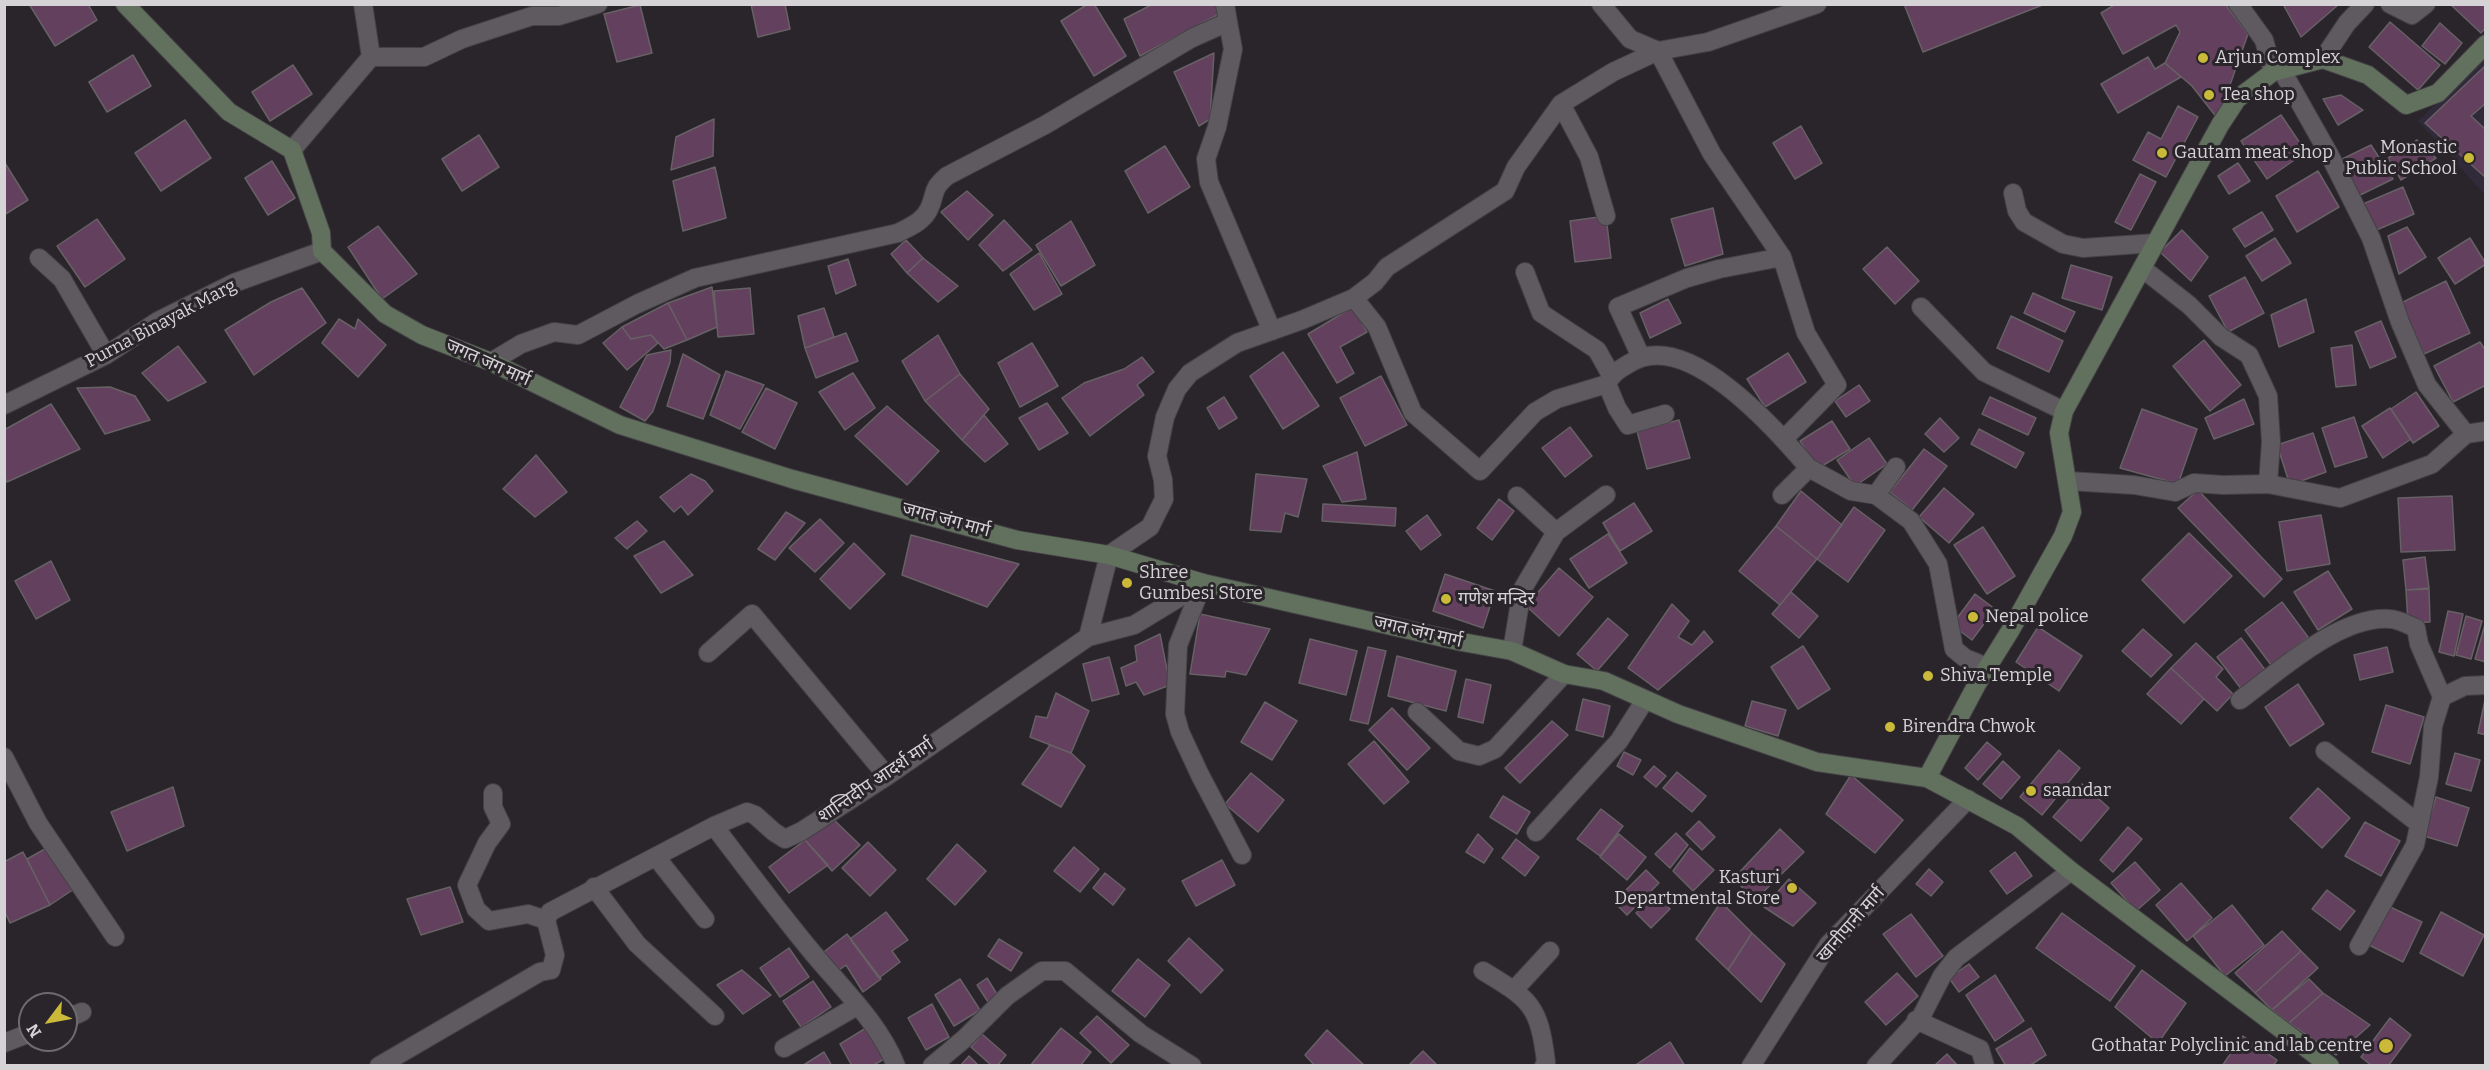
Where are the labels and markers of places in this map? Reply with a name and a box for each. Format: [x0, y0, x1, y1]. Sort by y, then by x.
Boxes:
place label: Arjun Complex [2215, 47, 2340, 69]
marker: Arjun Complex [2196, 51, 2210, 65]
place label: Tea shop [2221, 84, 2295, 106]
marker: Tea shop [2202, 88, 2216, 102]
place label: Monastic Public School [2345, 137, 2457, 180]
place label: Gautam meat shop [2174, 142, 2333, 164]
marker: Gautam meat shop [2155, 146, 2169, 160]
marker: Monastic Public School [2462, 151, 2476, 165]
place label: Shree Gumbesi Store [1139, 562, 1263, 604]
marker: Shree Gumbesi Store [1120, 576, 1134, 590]
place label: गणेश मन्दिर [1458, 588, 1535, 610]
marker: गणेश मन्दिर [1439, 592, 1453, 606]
place label: Nepal police [1985, 606, 2089, 628]
marker: Nepal police [1966, 610, 1980, 624]
place label: Shiva Temple [1940, 665, 2052, 687]
marker: Shiva Temple [1921, 669, 1935, 683]
place label: Birendra Chwok [1902, 716, 2035, 738]
marker: Birendra Chwok [1883, 720, 1897, 734]
place label: saandar [2043, 780, 2111, 802]
marker: saandar [2024, 784, 2038, 798]
place label: Kasturi Departmental Store [1614, 867, 1780, 910]
marker: Kasturi Departmental Store [1785, 881, 1799, 895]
place label: Gothatar Polyclinic and lab centre [2091, 1035, 2372, 1057]
marker: Gothatar Polyclinic and lab centre [2377, 1037, 2395, 1055]

